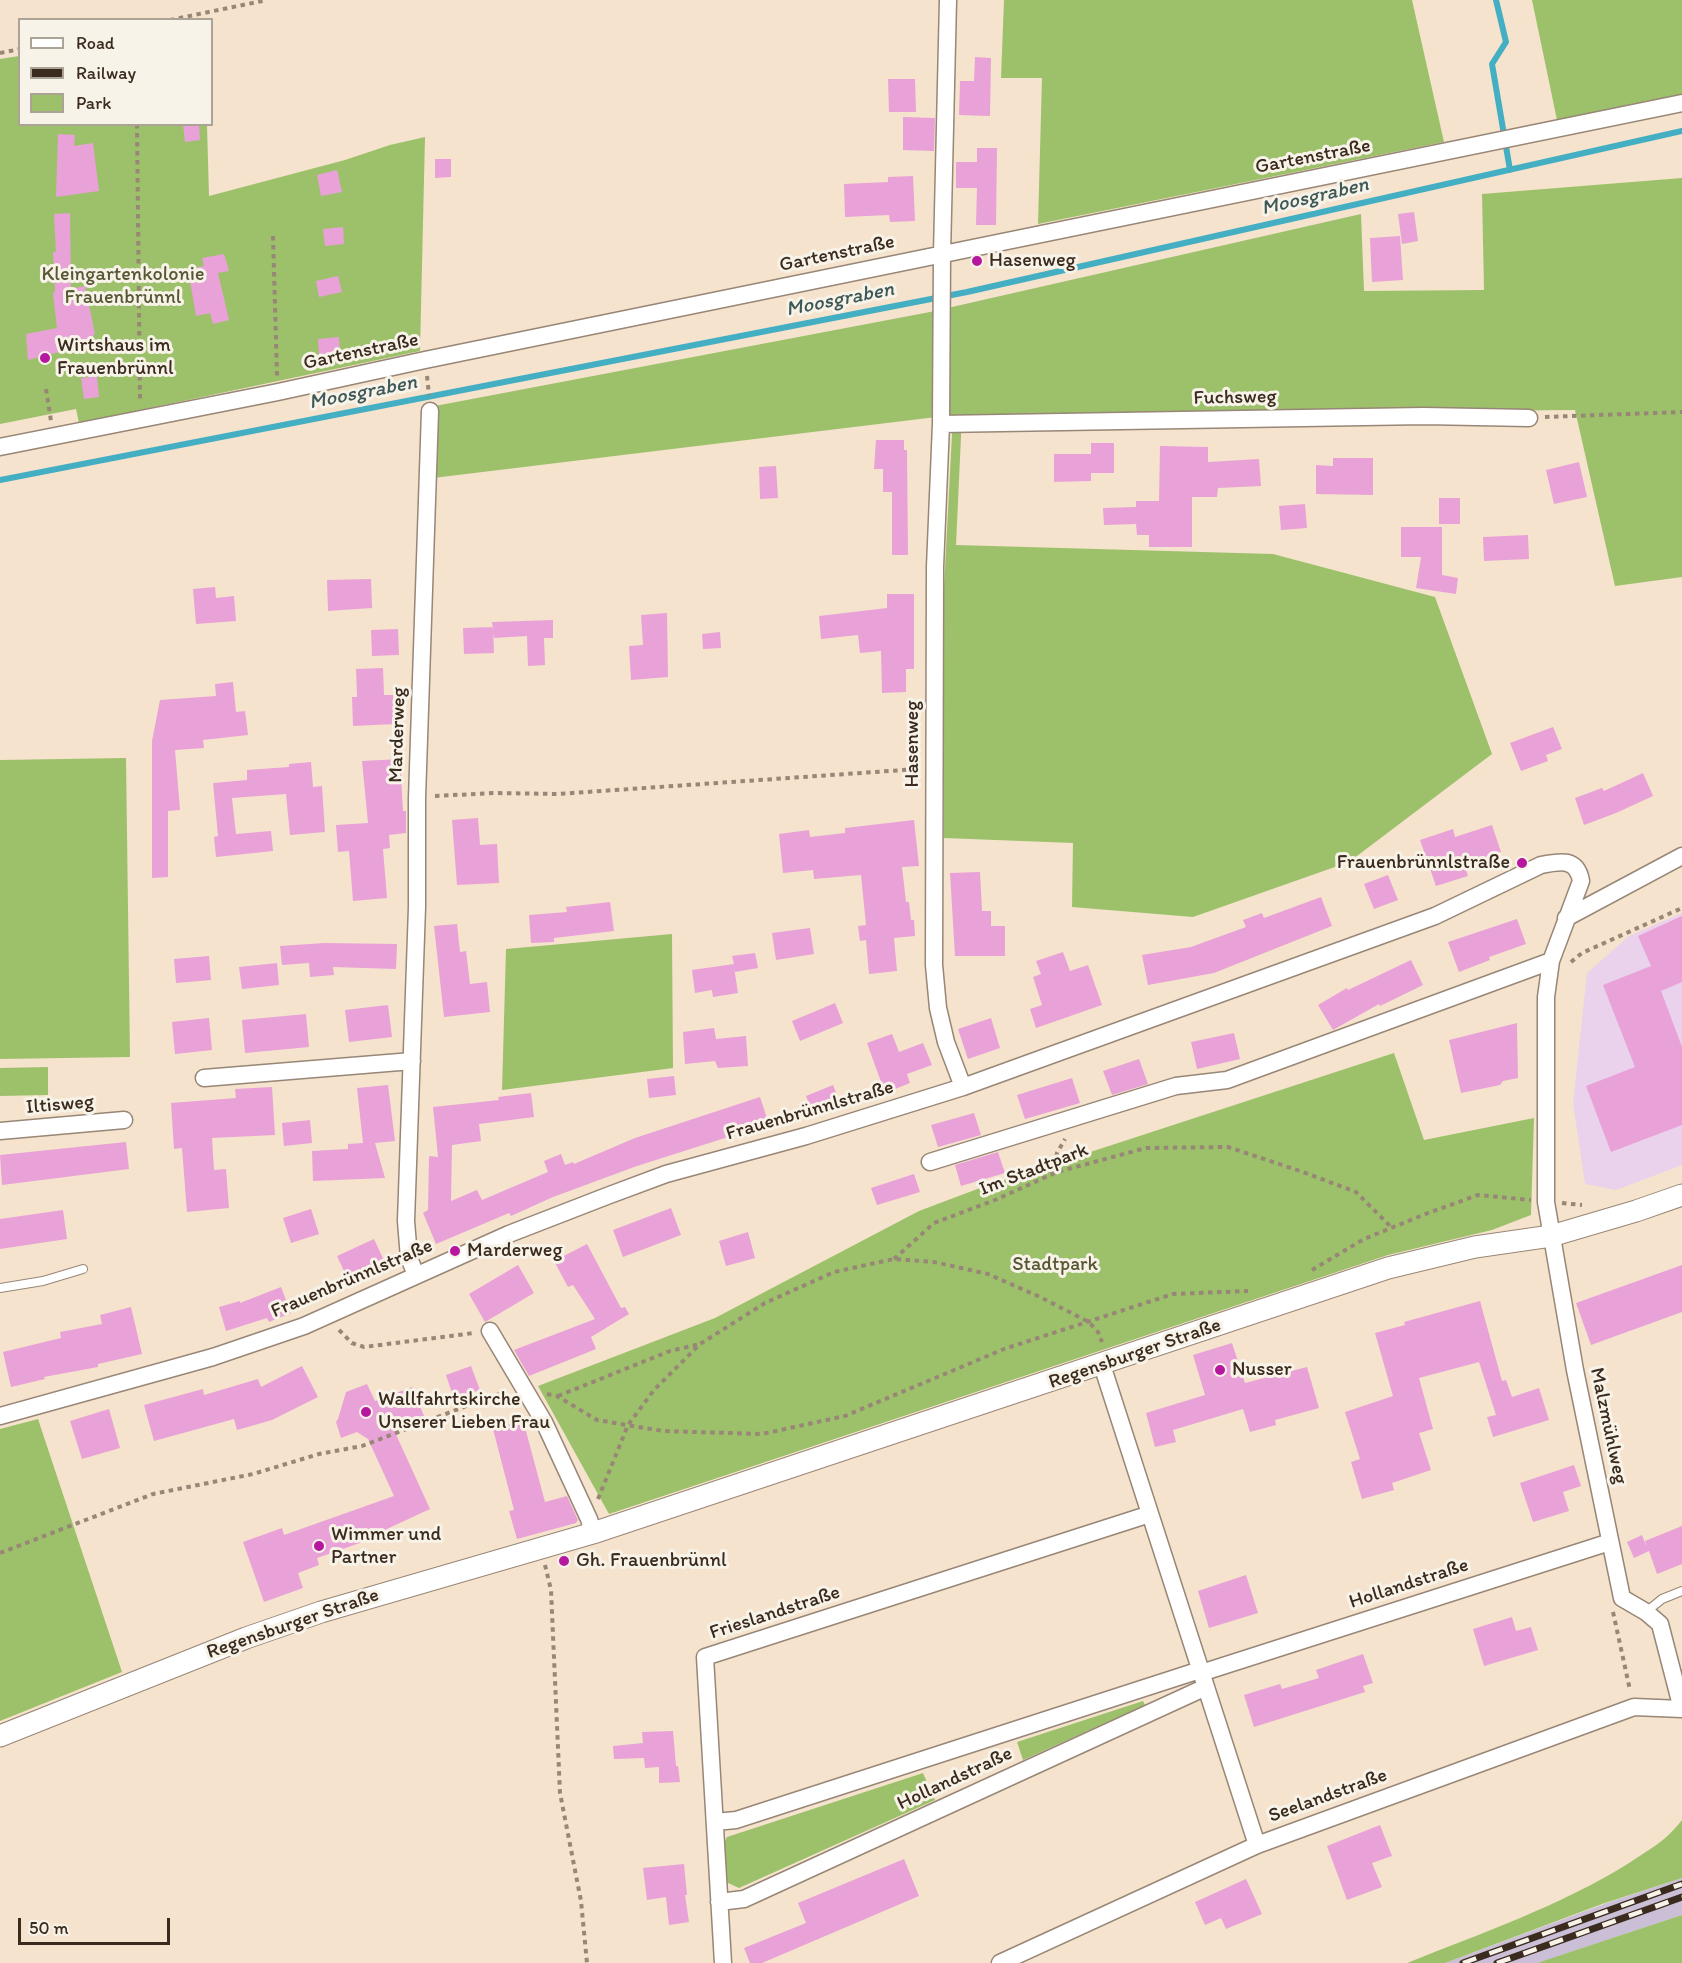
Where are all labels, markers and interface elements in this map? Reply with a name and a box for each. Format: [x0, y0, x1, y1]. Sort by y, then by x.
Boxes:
legend [18, 18, 213, 126]
text: Road [76, 32, 115, 54]
text: Railway [76, 62, 136, 84]
text: Park [76, 92, 111, 114]
street label: Gartenstraße [1253, 134, 1373, 180]
water label: Moosgraben [1259, 172, 1371, 222]
street label: Gartenstraße [777, 230, 897, 278]
place label: Hasenweg [989, 249, 1076, 273]
marker: Hasenweg [970, 254, 984, 268]
park label: Kleingartenkolonie Frauenbrünnl [42, 263, 204, 310]
water label: Moosgraben [784, 277, 896, 323]
street label: Gartenstraße [301, 328, 421, 376]
place label: Wirtshaus im Frauenbrünnl [57, 334, 174, 381]
marker: Wirtshaus im Frauenbrünnl [38, 351, 52, 365]
water label: Moosgraben [307, 370, 419, 416]
street label: Fuchsweg [1193, 385, 1277, 411]
street label: Marderweg [384, 687, 412, 783]
street label: Hasenweg [901, 701, 925, 787]
place label: Frauenbrünnlstraße [1337, 851, 1510, 875]
marker: Frauenbrünnlstraße [1515, 856, 1529, 870]
street label: Frauenbrünnlstraße [723, 1076, 897, 1146]
street label: Iltisweg [25, 1090, 95, 1120]
street label: Im Stadtpark [976, 1138, 1092, 1202]
street label: Frauenbrünnlstraße [268, 1234, 436, 1324]
place label: Marderweg [467, 1239, 563, 1263]
marker: Marderweg [448, 1244, 462, 1258]
park label: Stadtpark [1012, 1253, 1098, 1277]
street label: Regensburger Straße [1046, 1313, 1224, 1395]
place label: Nusser [1232, 1358, 1292, 1382]
marker: Nusser [1213, 1363, 1227, 1377]
street label: Malzmühlweg [1584, 1365, 1632, 1487]
place label: Wallfahrtskirche Unserer Lieben Frau [378, 1388, 550, 1435]
marker: Wallfahrtskirche Unserer Lieben Frau [359, 1405, 373, 1419]
place label: Wimmer und Partner [331, 1523, 441, 1570]
marker: Wimmer und Partner [312, 1539, 326, 1553]
place label: Gh. Frauenbrünnl [576, 1549, 727, 1573]
street label: Hollandstraße [1346, 1553, 1472, 1615]
marker: Gh. Frauenbrünnl [557, 1554, 571, 1568]
street label: Frieslandstraße [707, 1581, 843, 1645]
street label: Regensburger Straße [204, 1583, 382, 1665]
street label: Hollandstraße [894, 1742, 1016, 1816]
street label: Seelandstraße [1265, 1763, 1391, 1829]
scale bar [21, 1906, 172, 1944]
text: 50 m [29, 1917, 69, 1939]

